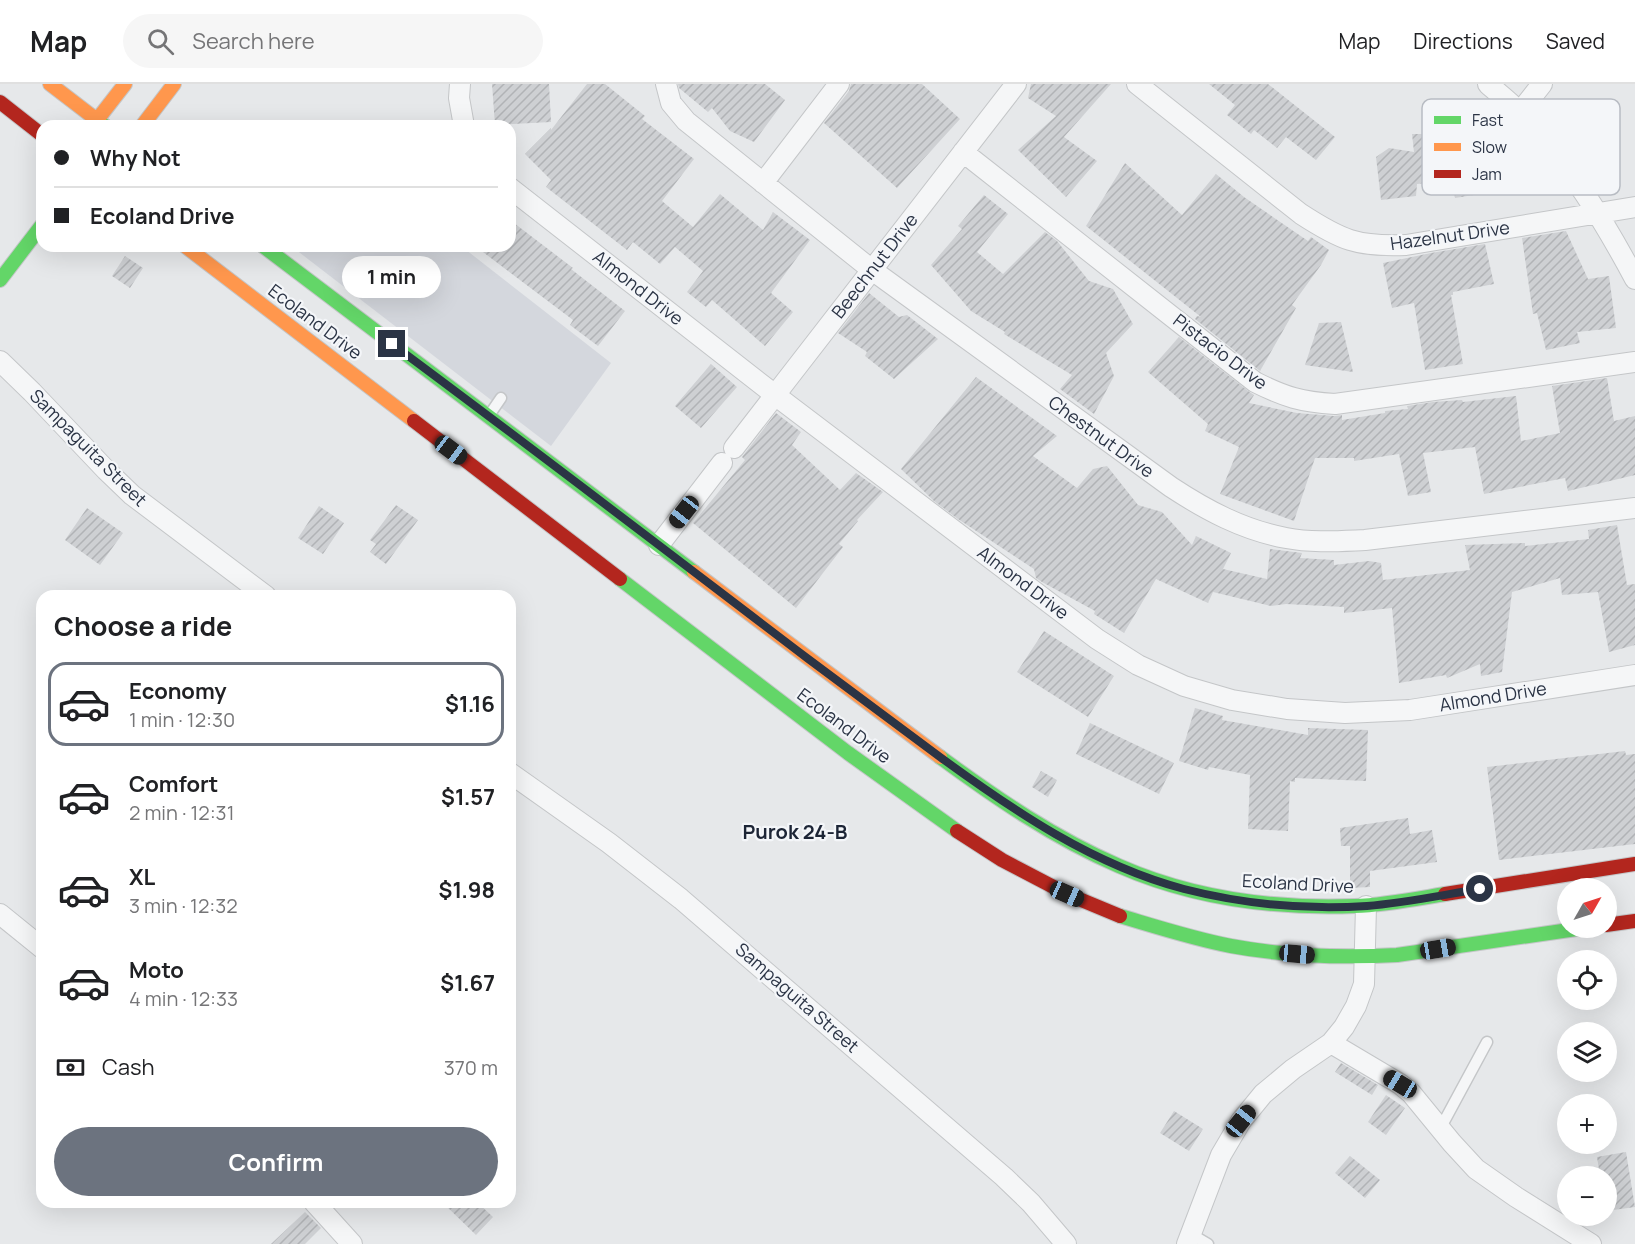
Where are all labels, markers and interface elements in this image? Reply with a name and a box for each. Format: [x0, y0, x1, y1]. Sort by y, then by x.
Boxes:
search box [123, 14, 543, 68]
text: Map [30, 22, 87, 60]
icon: search [144, 25, 177, 58]
text: Search here [192, 26, 315, 56]
text: Map [1339, 27, 1380, 55]
text: Directions [1413, 27, 1513, 55]
text: Saved [1546, 27, 1605, 55]
legend [1422, 99, 1620, 195]
text: Fast [1472, 109, 1503, 131]
text: Slow [1472, 136, 1507, 158]
text: Why Not [90, 143, 181, 173]
text: Jam [1472, 163, 1502, 185]
text: Ecoland Drive [90, 201, 235, 231]
street label: Beechnut Drive [826, 208, 923, 323]
street label: Hazelnut Drive [1389, 215, 1511, 255]
street label: Almond Drive [588, 244, 689, 330]
callout: 1 min [342, 257, 442, 299]
text: 1 min [367, 263, 416, 290]
street label: Ecoland Drive [264, 278, 367, 364]
street label: Pistacio Drive [1169, 308, 1273, 394]
route end [378, 330, 405, 357]
street label: Sampaguita Street [25, 384, 152, 511]
street label: Chestnut Drive [1044, 390, 1159, 483]
car [431, 432, 471, 468]
car [666, 492, 702, 532]
street label: Almond Drive [973, 540, 1074, 624]
text: Choose a ride [54, 607, 232, 644]
text: Economy [129, 676, 227, 706]
street label: Almond Drive [1437, 676, 1548, 716]
icon: car [57, 677, 111, 731]
street label: Ecoland Drive [793, 682, 896, 768]
text: $1.16 [445, 689, 495, 719]
text: 1 min · 12:30 [129, 706, 235, 733]
text: Comfort [129, 769, 218, 799]
icon: car [57, 770, 111, 824]
text: $1.57 [441, 782, 495, 812]
text: 2 min · 12:31 [129, 799, 234, 826]
district label: Purok 24-B [743, 818, 848, 845]
text: XL [129, 862, 155, 892]
icon: car [57, 863, 111, 917]
street label: Ecoland Drive [1242, 868, 1355, 898]
text: $1.98 [439, 875, 495, 905]
route start [1466, 875, 1493, 902]
car [1047, 878, 1087, 910]
north arrow [1557, 878, 1617, 938]
map controls [1557, 878, 1617, 1226]
text: 3 min · 12:32 [129, 892, 238, 919]
street label: Sampaguita Street [731, 937, 864, 1058]
car [1419, 937, 1457, 961]
car [1278, 943, 1316, 965]
button: locate [1557, 950, 1617, 1010]
text: Moto [129, 955, 184, 985]
icon: car [57, 956, 111, 1010]
text: $1.67 [440, 968, 495, 998]
text: 4 min · 12:33 [129, 985, 238, 1012]
button: layers [1557, 1022, 1617, 1082]
icon: cash [54, 1051, 87, 1084]
text: Cash [102, 1052, 155, 1082]
text: 370 m [444, 1054, 498, 1081]
car [1380, 1067, 1420, 1101]
button: + [1557, 1094, 1617, 1154]
car [1223, 1101, 1259, 1141]
button: Confirm [54, 1127, 498, 1196]
button: − [1557, 1166, 1617, 1226]

